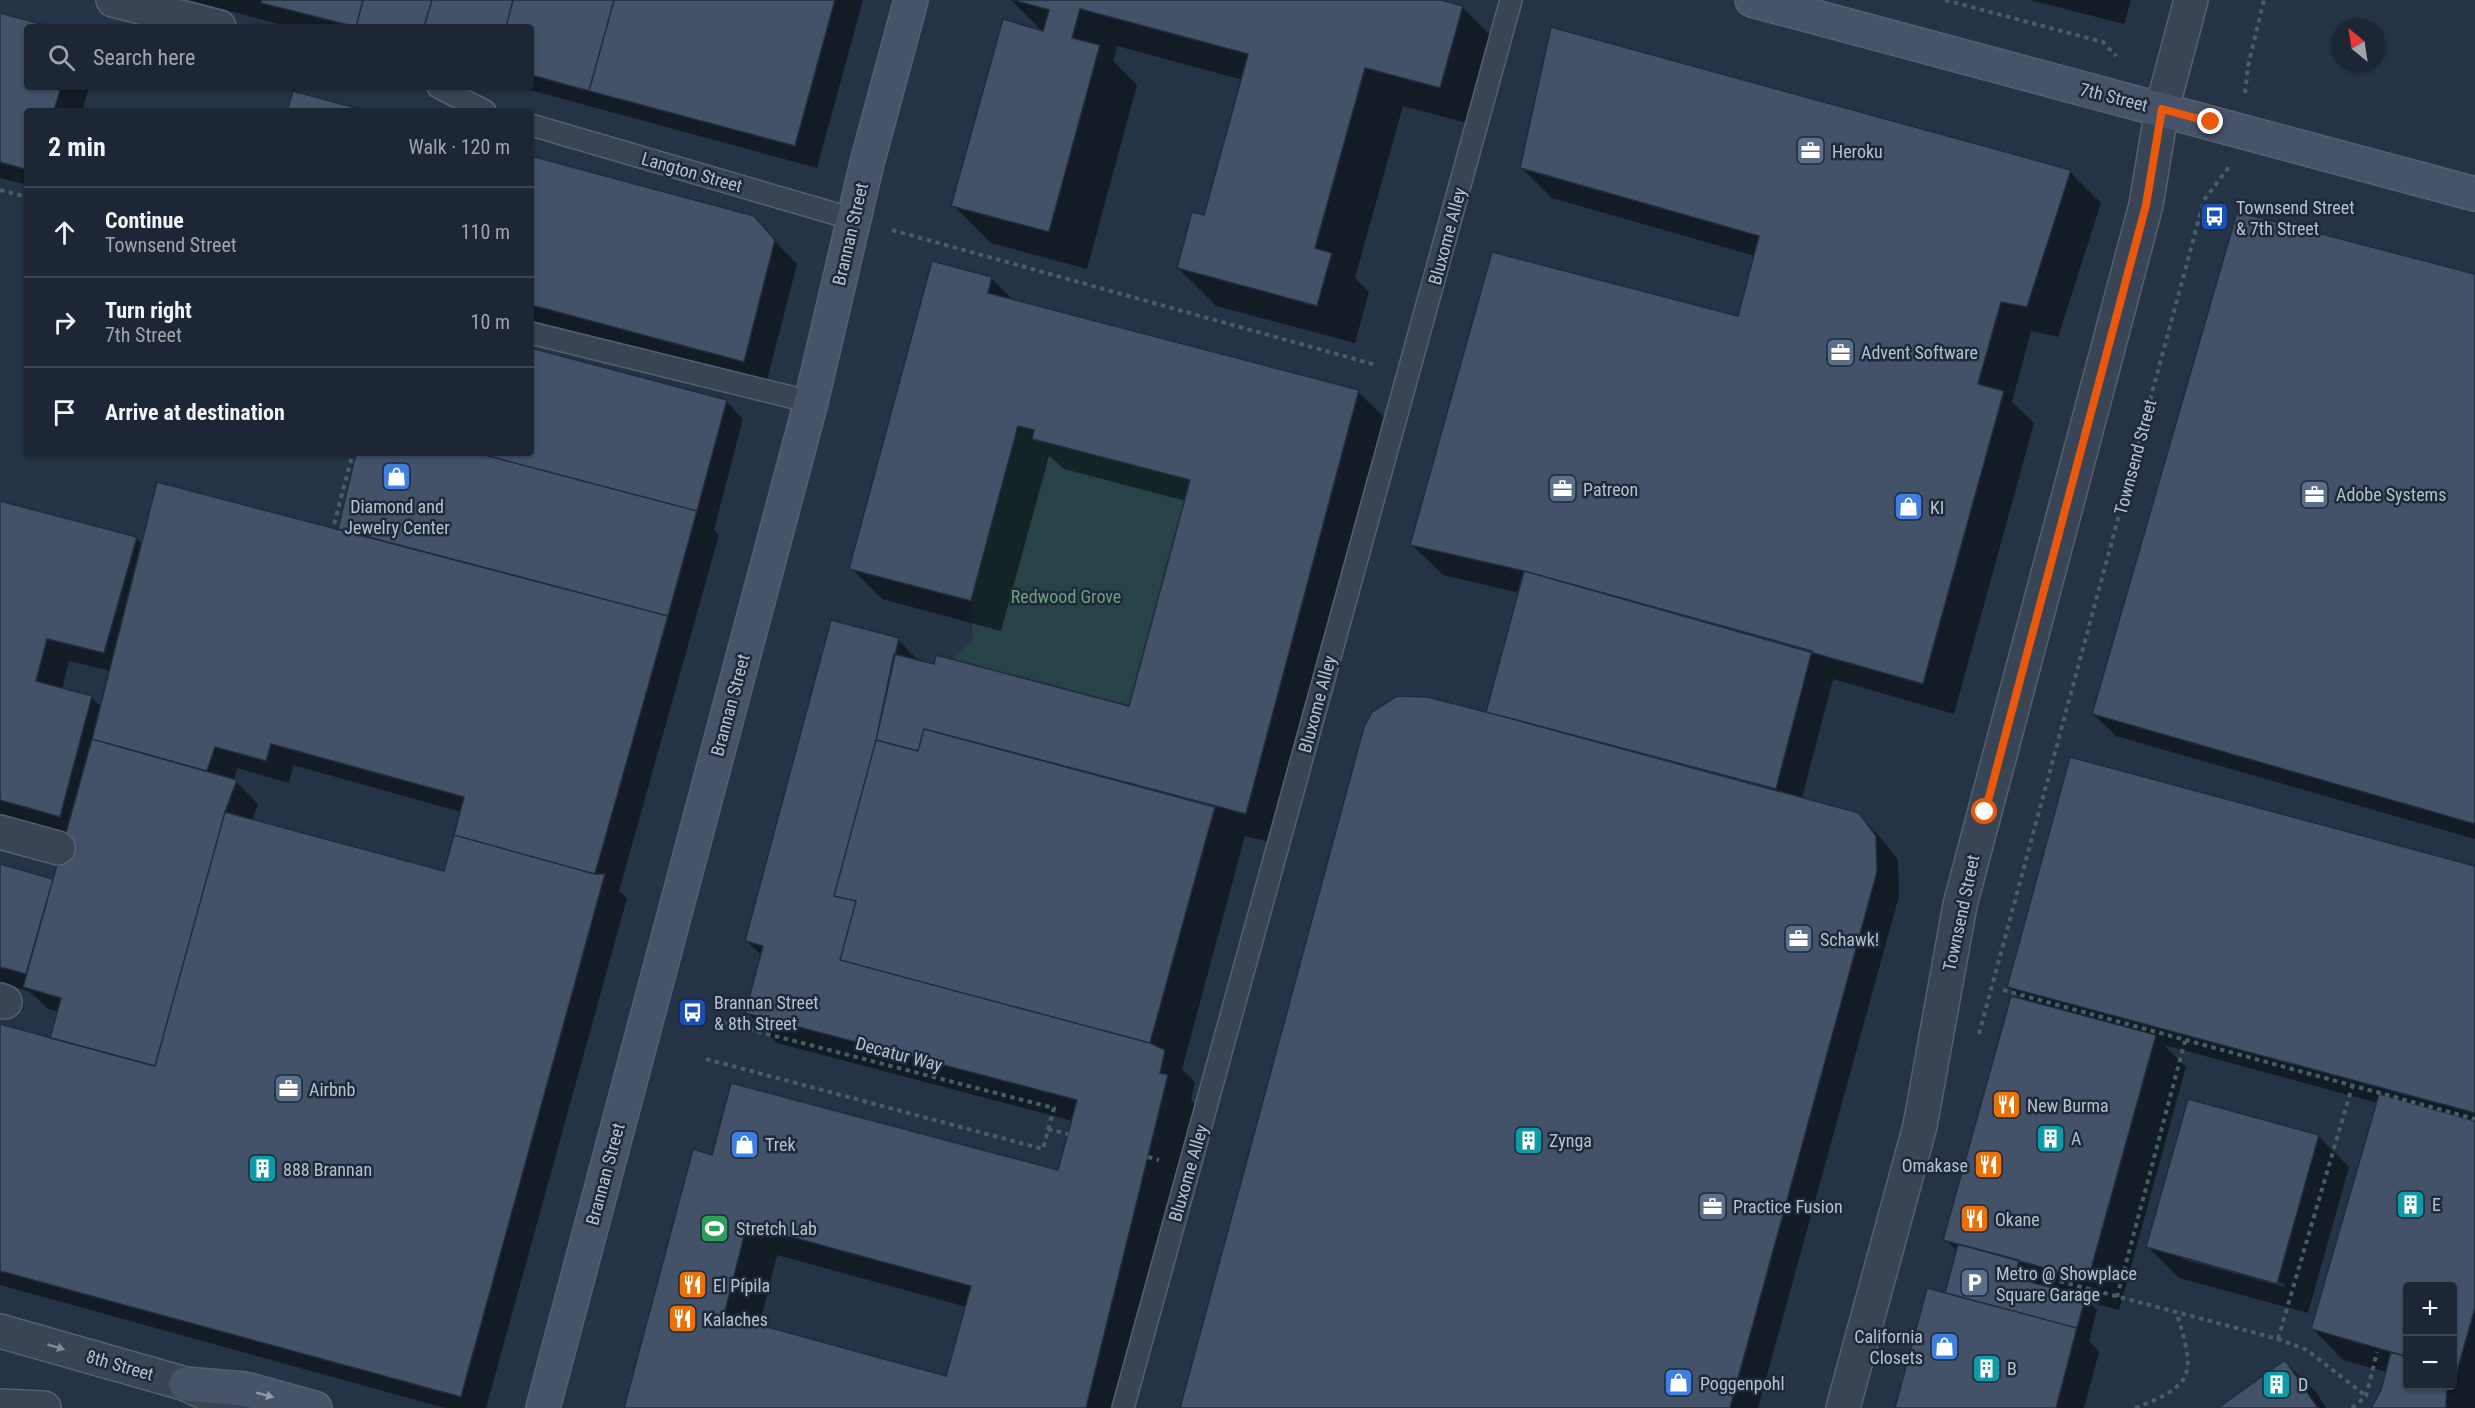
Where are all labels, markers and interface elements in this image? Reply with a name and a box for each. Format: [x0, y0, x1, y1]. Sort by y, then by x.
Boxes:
north arrow [2331, 18, 2385, 72]
search box [24, 24, 534, 90]
icon: search [45, 41, 78, 74]
text: Search here [93, 45, 195, 70]
street label: 7th Street [2078, 78, 2150, 116]
route end [2197, 108, 2223, 134]
text: 2 min [48, 132, 106, 162]
text: Walk · 120 m [409, 135, 510, 159]
office icon: Heroku [1795, 135, 1827, 167]
place label: Heroku [1832, 141, 1883, 162]
street label: Langton Street [639, 148, 745, 196]
street label: Brannan Street [828, 181, 872, 287]
street label: Bluxome Alley [1424, 185, 1470, 287]
place label: Townsend Street & 7th Street [2236, 197, 2355, 239]
bus stop icon: Townsend Street & 7th Street [2199, 201, 2231, 233]
text: Continue [105, 208, 184, 233]
icon: ahead [48, 216, 81, 249]
text: 110 m [461, 220, 510, 244]
text: Townsend Street [105, 233, 237, 257]
text: Turn right [105, 298, 192, 323]
icon: right [48, 306, 81, 339]
text: 10 m [471, 310, 510, 334]
text: 7th Street [105, 323, 182, 347]
office icon: Advent Software [1824, 336, 1856, 368]
place label: Advent Software [1861, 342, 1978, 363]
icon: arrive [48, 396, 81, 429]
street label: Townsend Street [2110, 397, 2160, 517]
text: Arrive at destination [105, 400, 285, 425]
shop icon: Diamond and Jewelry Center [381, 461, 413, 493]
office icon: Patreon [1546, 473, 1578, 505]
office icon: Adobe Systems [2299, 478, 2331, 510]
place label: Patreon [1583, 479, 1638, 500]
place label: Adobe Systems [2336, 484, 2446, 505]
shop icon: KI [1893, 491, 1925, 523]
place label: Diamond and Jewelry Center [344, 496, 450, 538]
place label: KI [1930, 497, 1944, 518]
park label: Redwood Grove [1011, 586, 1121, 607]
street label: Brannan Street [706, 652, 754, 758]
street label: Bluxome Alley [1294, 653, 1340, 755]
route start [1971, 798, 1997, 824]
street label: Townsend Street [1938, 853, 1984, 973]
office icon: Schawk! [1783, 923, 1815, 955]
place label: Schawk! [1820, 929, 1879, 950]
place label: Brannan Street & 8th Street [714, 992, 819, 1034]
bus stop icon: Brannan Street & 8th Street [677, 996, 709, 1028]
street label: Decatur Way [853, 1032, 945, 1076]
office icon: Airbnb [272, 1073, 304, 1105]
place label: Airbnb [309, 1079, 356, 1100]
restaurant icon: New Burma [1990, 1089, 2022, 1121]
place label: New Burma [2027, 1095, 2109, 1116]
street label: Brannan Street [581, 1121, 629, 1227]
street label: Bluxome Alley [1164, 1122, 1212, 1224]
building icon: A [2034, 1122, 2066, 1154]
building icon: Zynga [1512, 1124, 1544, 1156]
shop icon: Trek [728, 1128, 760, 1160]
place label: A [2071, 1128, 2082, 1149]
place label: Zynga [1549, 1130, 1592, 1151]
place label: Trek [765, 1134, 796, 1155]
restaurant icon: Omakase [1973, 1149, 2005, 1181]
building icon: 888 Brannan [246, 1153, 278, 1185]
place label: Omakase [1902, 1155, 1968, 1176]
place label: 888 Brannan [283, 1159, 372, 1180]
building icon: E [2395, 1188, 2427, 1220]
office icon: Practice Fusion [1696, 1190, 1728, 1222]
place label: E [2432, 1194, 2441, 1215]
place label: Practice Fusion [1733, 1196, 1843, 1217]
restaurant icon: Okane [1958, 1203, 1990, 1235]
place label: Okane [1995, 1209, 2040, 1230]
sports icon: Stretch Lab [699, 1212, 731, 1244]
place label: Stretch Lab [736, 1218, 817, 1239]
place label: Metro @ Showplace Square Garage [1996, 1263, 2137, 1305]
parking icon: Metro @ Showplace Square Garage [1959, 1267, 1991, 1299]
restaurant icon: El Pípila [676, 1269, 708, 1301]
place label: El Pípila [713, 1275, 770, 1296]
map controls [2403, 1282, 2457, 1390]
button: + [2403, 1282, 2457, 1336]
restaurant icon: Kalaches [666, 1303, 698, 1335]
place label: Kalaches [703, 1309, 768, 1330]
place label: California Closets [1854, 1326, 1923, 1368]
shop icon: California Closets [1928, 1330, 1960, 1362]
button: − [2403, 1336, 2457, 1390]
one-way arrow [47, 1343, 65, 1352]
street label: 8th Street [84, 1345, 156, 1385]
building icon: B [1970, 1352, 2002, 1384]
place label: B [2007, 1358, 2017, 1379]
shop icon: Poggenpohl [1663, 1367, 1695, 1399]
building icon: D [2261, 1368, 2293, 1400]
place label: Poggenpohl [1700, 1373, 1785, 1394]
place label: D [2298, 1374, 2308, 1395]
one-way arrow [256, 1390, 274, 1400]

